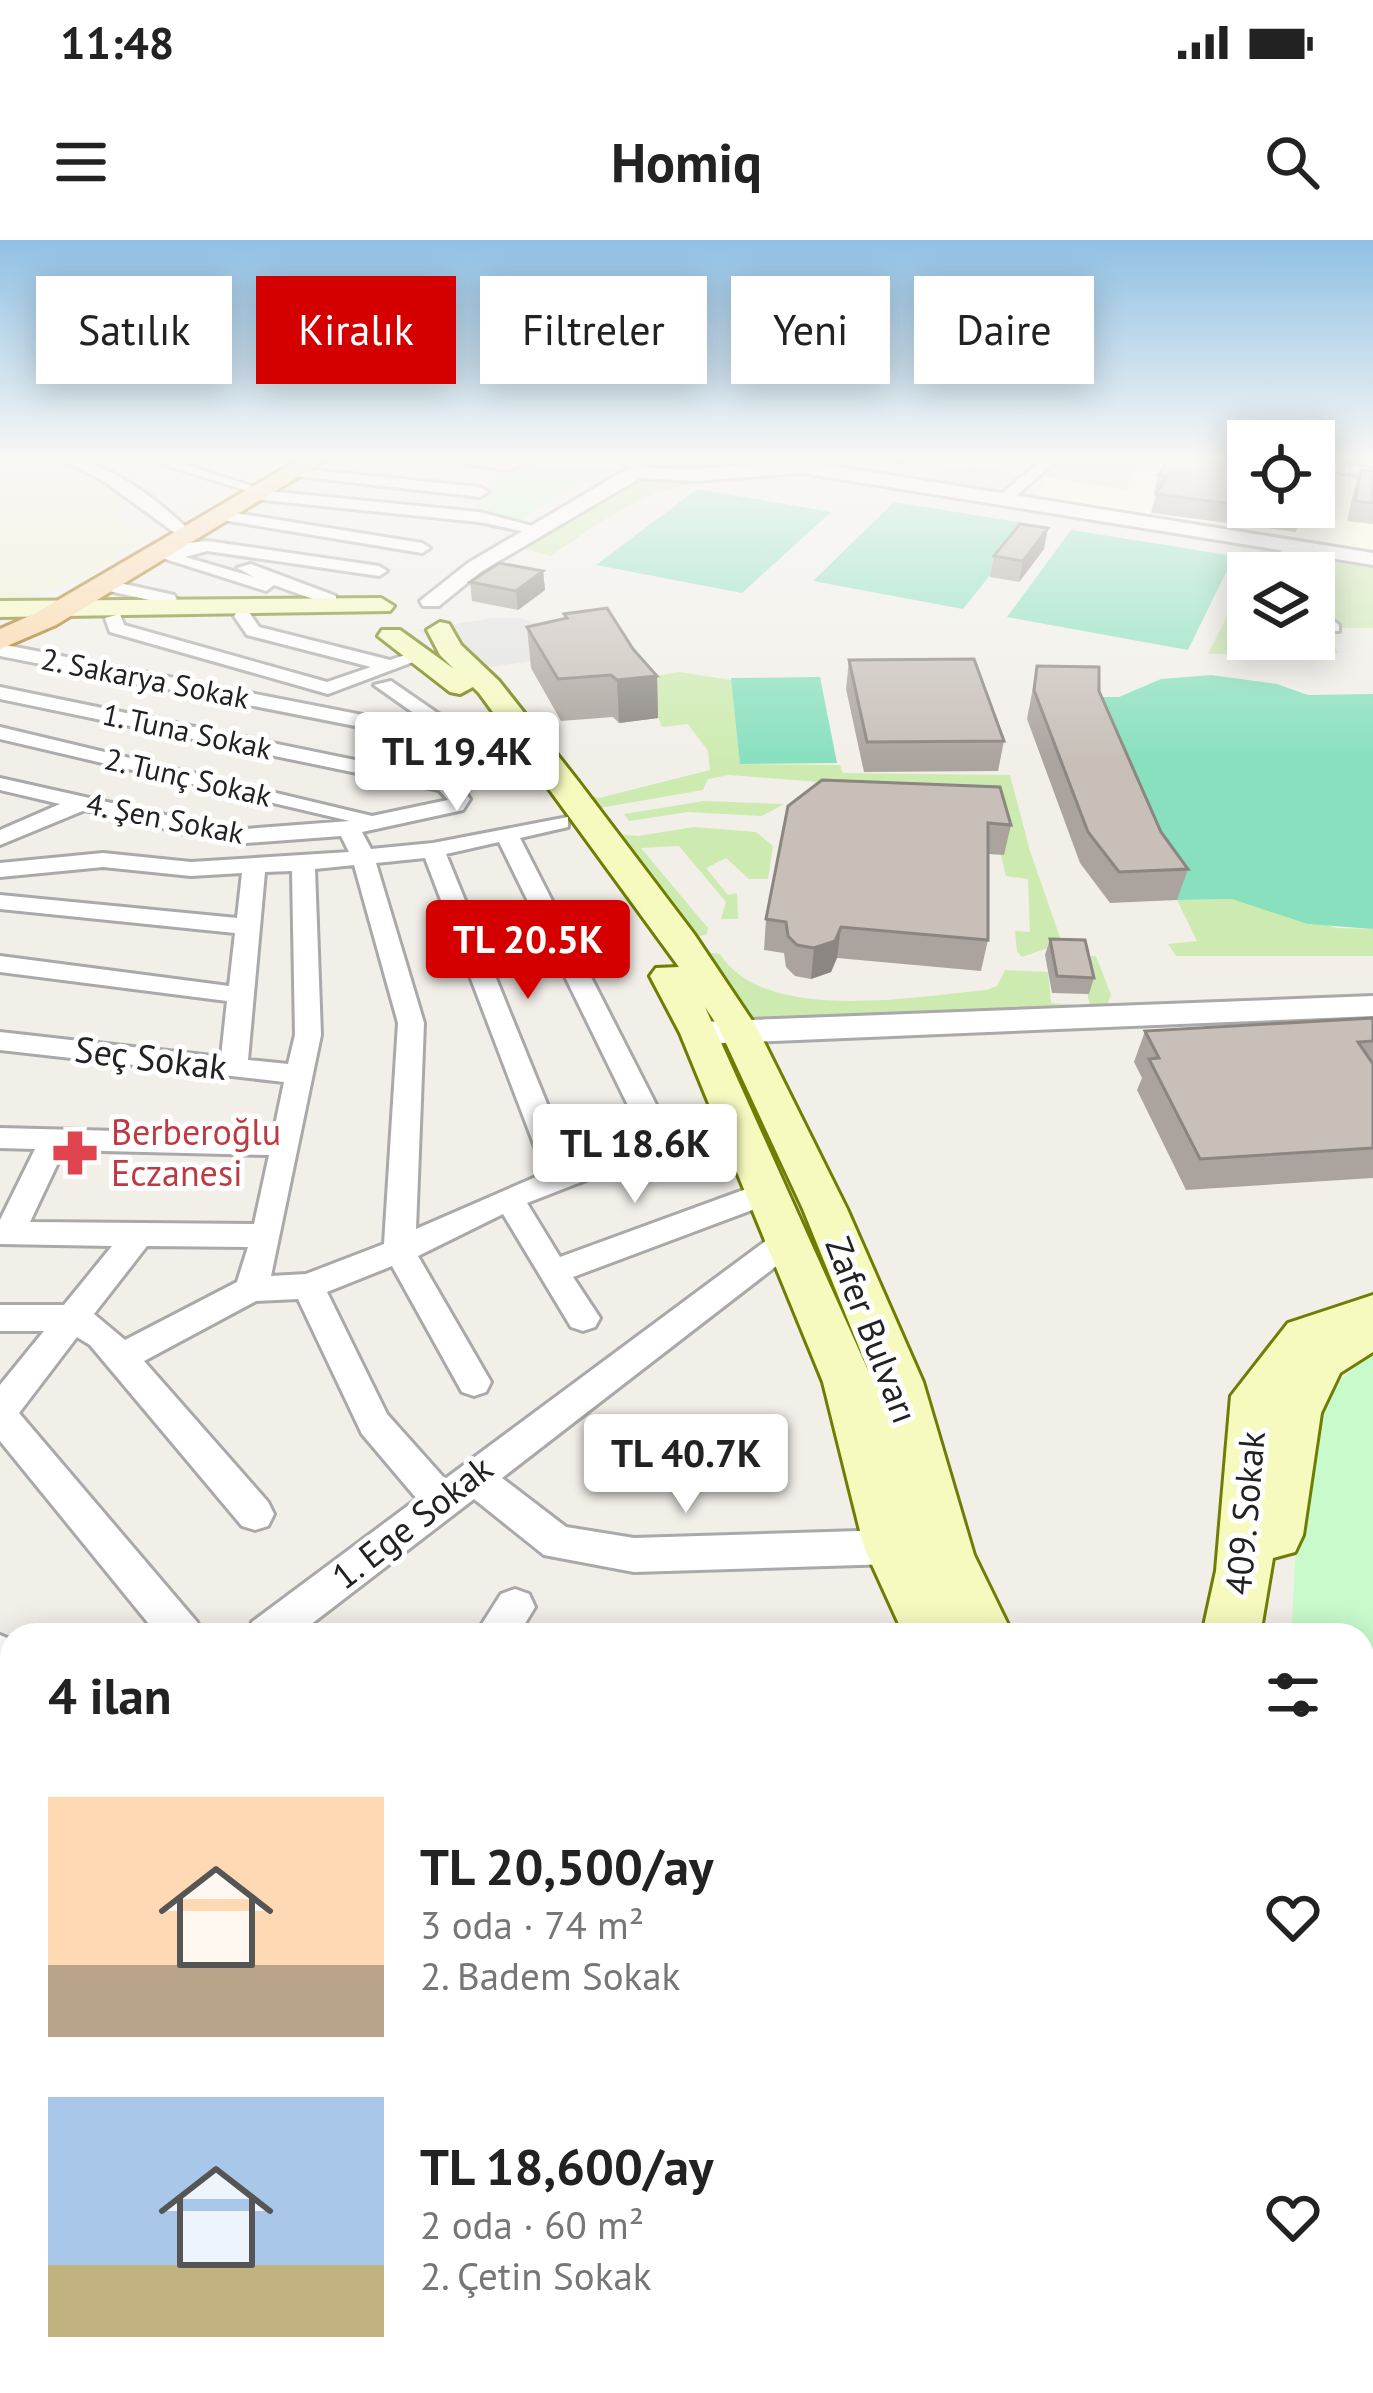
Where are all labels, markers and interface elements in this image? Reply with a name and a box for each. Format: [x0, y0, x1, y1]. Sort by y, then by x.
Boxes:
text: 11:48 [60, 13, 174, 71]
text: Homiq [611, 127, 762, 197]
icon: menu [48, 129, 114, 195]
icon: search [1259, 129, 1325, 195]
chip: Satılık [36, 276, 232, 384]
chip: Kiralık [256, 276, 456, 384]
chip: Filtreler [480, 276, 707, 384]
chip: Yeni [731, 276, 890, 384]
chip: Daire [914, 276, 1094, 384]
map controls [1227, 420, 1335, 660]
button: locate [1227, 420, 1335, 528]
button: layers [1227, 552, 1335, 660]
street label: 2. Sakarya Sokak [38, 638, 253, 717]
street label: 1. Tuna Sokak [99, 694, 276, 768]
pin: TL 19.4K [333, 712, 581, 814]
text: TL 19.4K [382, 725, 532, 776]
street label: 2. Tunç Sokak [101, 738, 276, 815]
street label: 4. Şen Sokak [83, 783, 248, 852]
pin: TL 20.5K [404, 900, 652, 1002]
text: TL 20.5K [453, 913, 603, 964]
street label: Seç Sokak [72, 1025, 230, 1090]
pin: TL 18.6K [511, 1104, 759, 1206]
place label: Berberoğlu Eczanesi [111, 1108, 281, 1196]
text: TL 18.6K [560, 1117, 710, 1168]
pharmacy icon: Berberoğlu Eczanesi [50, 1128, 100, 1178]
street label: Zafer Bulvarı [815, 1230, 930, 1430]
pin: TL 40.7K [562, 1414, 810, 1516]
text: TL 40.7K [611, 1427, 761, 1478]
street label: 409. Sokak [1214, 1429, 1275, 1597]
street label: 1. Ege Sokak [322, 1444, 502, 1599]
text: 4 ilan [48, 1662, 172, 1728]
icon: filters [1260, 1662, 1326, 1728]
text: TL 20,500/ay [420, 1833, 713, 1899]
icon: home [144, 1845, 288, 1989]
icon: heart [1260, 1884, 1326, 1950]
text: 3 oda · 74 m² [420, 1899, 644, 1950]
text: 2. Badem Sokak [420, 1950, 680, 2001]
text: TL 18,600/ay [420, 2133, 713, 2199]
icon: home [144, 2145, 288, 2289]
icon: heart [1260, 2184, 1326, 2250]
text: 2 oda · 60 m² [420, 2199, 644, 2250]
text: 2. Çetin Sokak [420, 2250, 651, 2301]

